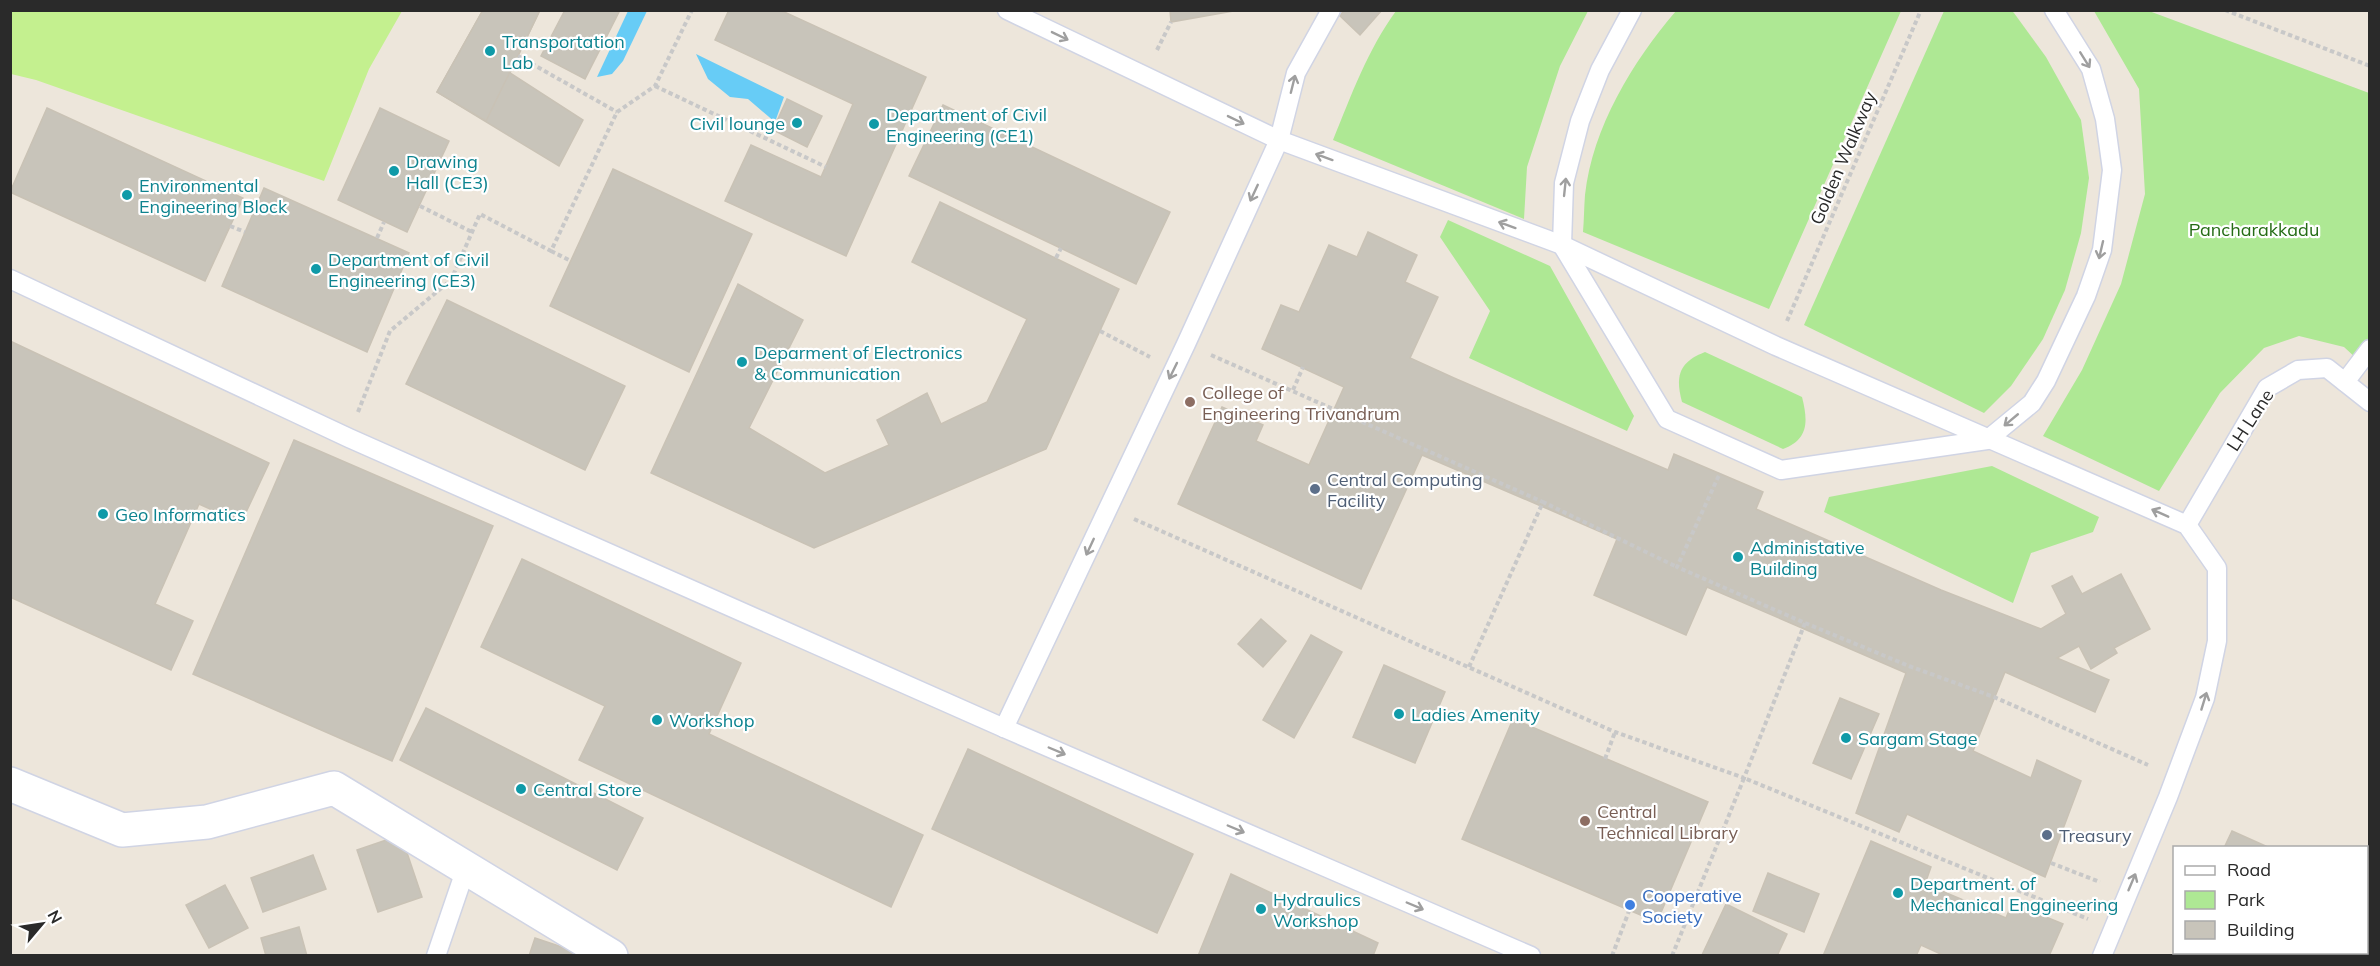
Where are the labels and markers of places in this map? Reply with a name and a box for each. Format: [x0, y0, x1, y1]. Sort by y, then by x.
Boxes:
place label: Transportation Lab [502, 30, 625, 74]
marker: Transportation Lab [483, 44, 497, 58]
place label: Department of Civil Engineering (CE1) [886, 103, 1047, 147]
place label: Civil lounge [689, 112, 785, 135]
marker: Civil lounge [790, 116, 804, 130]
marker: Department of Civil Engineering (CE1) [867, 117, 881, 131]
place label: Drawing Hall (CE3) [406, 150, 489, 194]
marker: Drawing Hall (CE3) [387, 164, 401, 178]
place label: Environmental Engineering Block [139, 174, 288, 218]
marker: Environmental Engineering Block [120, 188, 134, 202]
place label: Department of Civil Engineering (CE3) [328, 248, 489, 292]
marker: Department of Civil Engineering (CE3) [309, 262, 323, 276]
place label: Deparment of Electronics & Communication [754, 341, 963, 385]
marker: Deparment of Electronics & Communication [735, 355, 749, 369]
place label: College of Engineering Trivandrum [1202, 381, 1400, 425]
marker: College of Engineering Trivandrum [1183, 395, 1197, 409]
place label: Central Computing Facility [1327, 468, 1482, 512]
marker: Central Computing Facility [1308, 482, 1322, 496]
place label: Geo Informatics [115, 503, 246, 526]
marker: Geo Informatics [96, 507, 110, 521]
place label: Administative Building [1750, 536, 1865, 580]
marker: Administative Building [1731, 550, 1745, 564]
place label: Ladies Amenity [1411, 703, 1540, 726]
marker: Ladies Amenity [1392, 707, 1406, 721]
place label: Workshop [669, 709, 754, 732]
marker: Workshop [650, 713, 664, 727]
place label: Sargam Stage [1858, 727, 1978, 750]
marker: Sargam Stage [1839, 731, 1853, 745]
place label: Central Store [533, 778, 641, 801]
marker: Central Store [514, 782, 528, 796]
place label: Central Technical Library [1597, 800, 1738, 844]
marker: Central Technical Library [1578, 814, 1592, 828]
place label: Treasury [2059, 824, 2132, 847]
marker: Treasury [2040, 828, 2054, 842]
place label: Department. of Mechanical Enggineering [1910, 872, 2118, 916]
place label: Cooperative Society [1642, 884, 1742, 928]
marker: Department. of Mechanical Enggineering [1891, 886, 1905, 900]
place label: Hydraulics Workshop [1273, 888, 1361, 932]
marker: Cooperative Society [1623, 898, 1637, 912]
marker: Hydraulics Workshop [1254, 902, 1268, 916]

